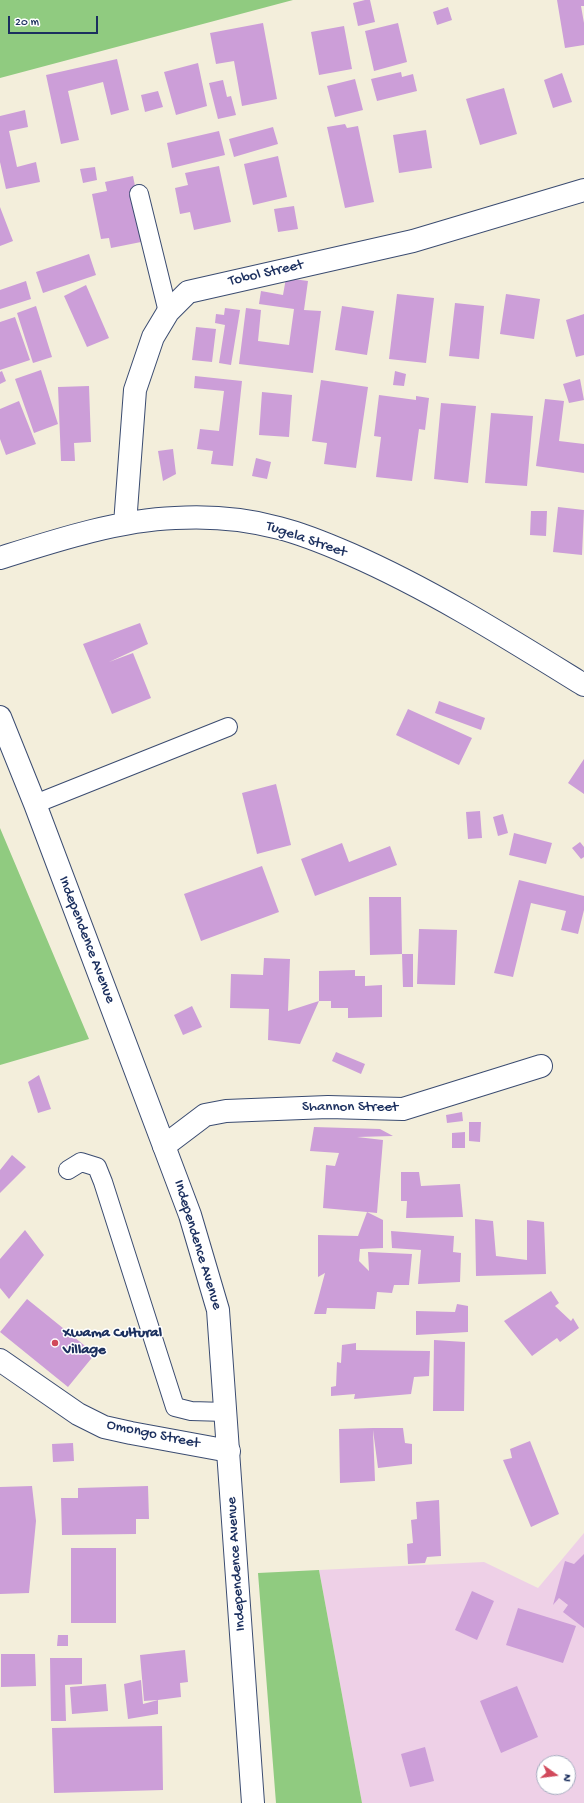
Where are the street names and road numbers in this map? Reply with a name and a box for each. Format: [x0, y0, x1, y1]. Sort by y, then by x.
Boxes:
street label: Tobol Street [227, 257, 305, 291]
street label: Tugela Street [263, 518, 349, 562]
street label: Independence Avenue [53, 874, 119, 1006]
street label: Shannon Street [302, 1099, 398, 1117]
street label: Independence Avenue [169, 1178, 225, 1312]
street label: Omongo Street [105, 1416, 201, 1454]
street label: Independence Avenue [223, 1496, 251, 1632]

